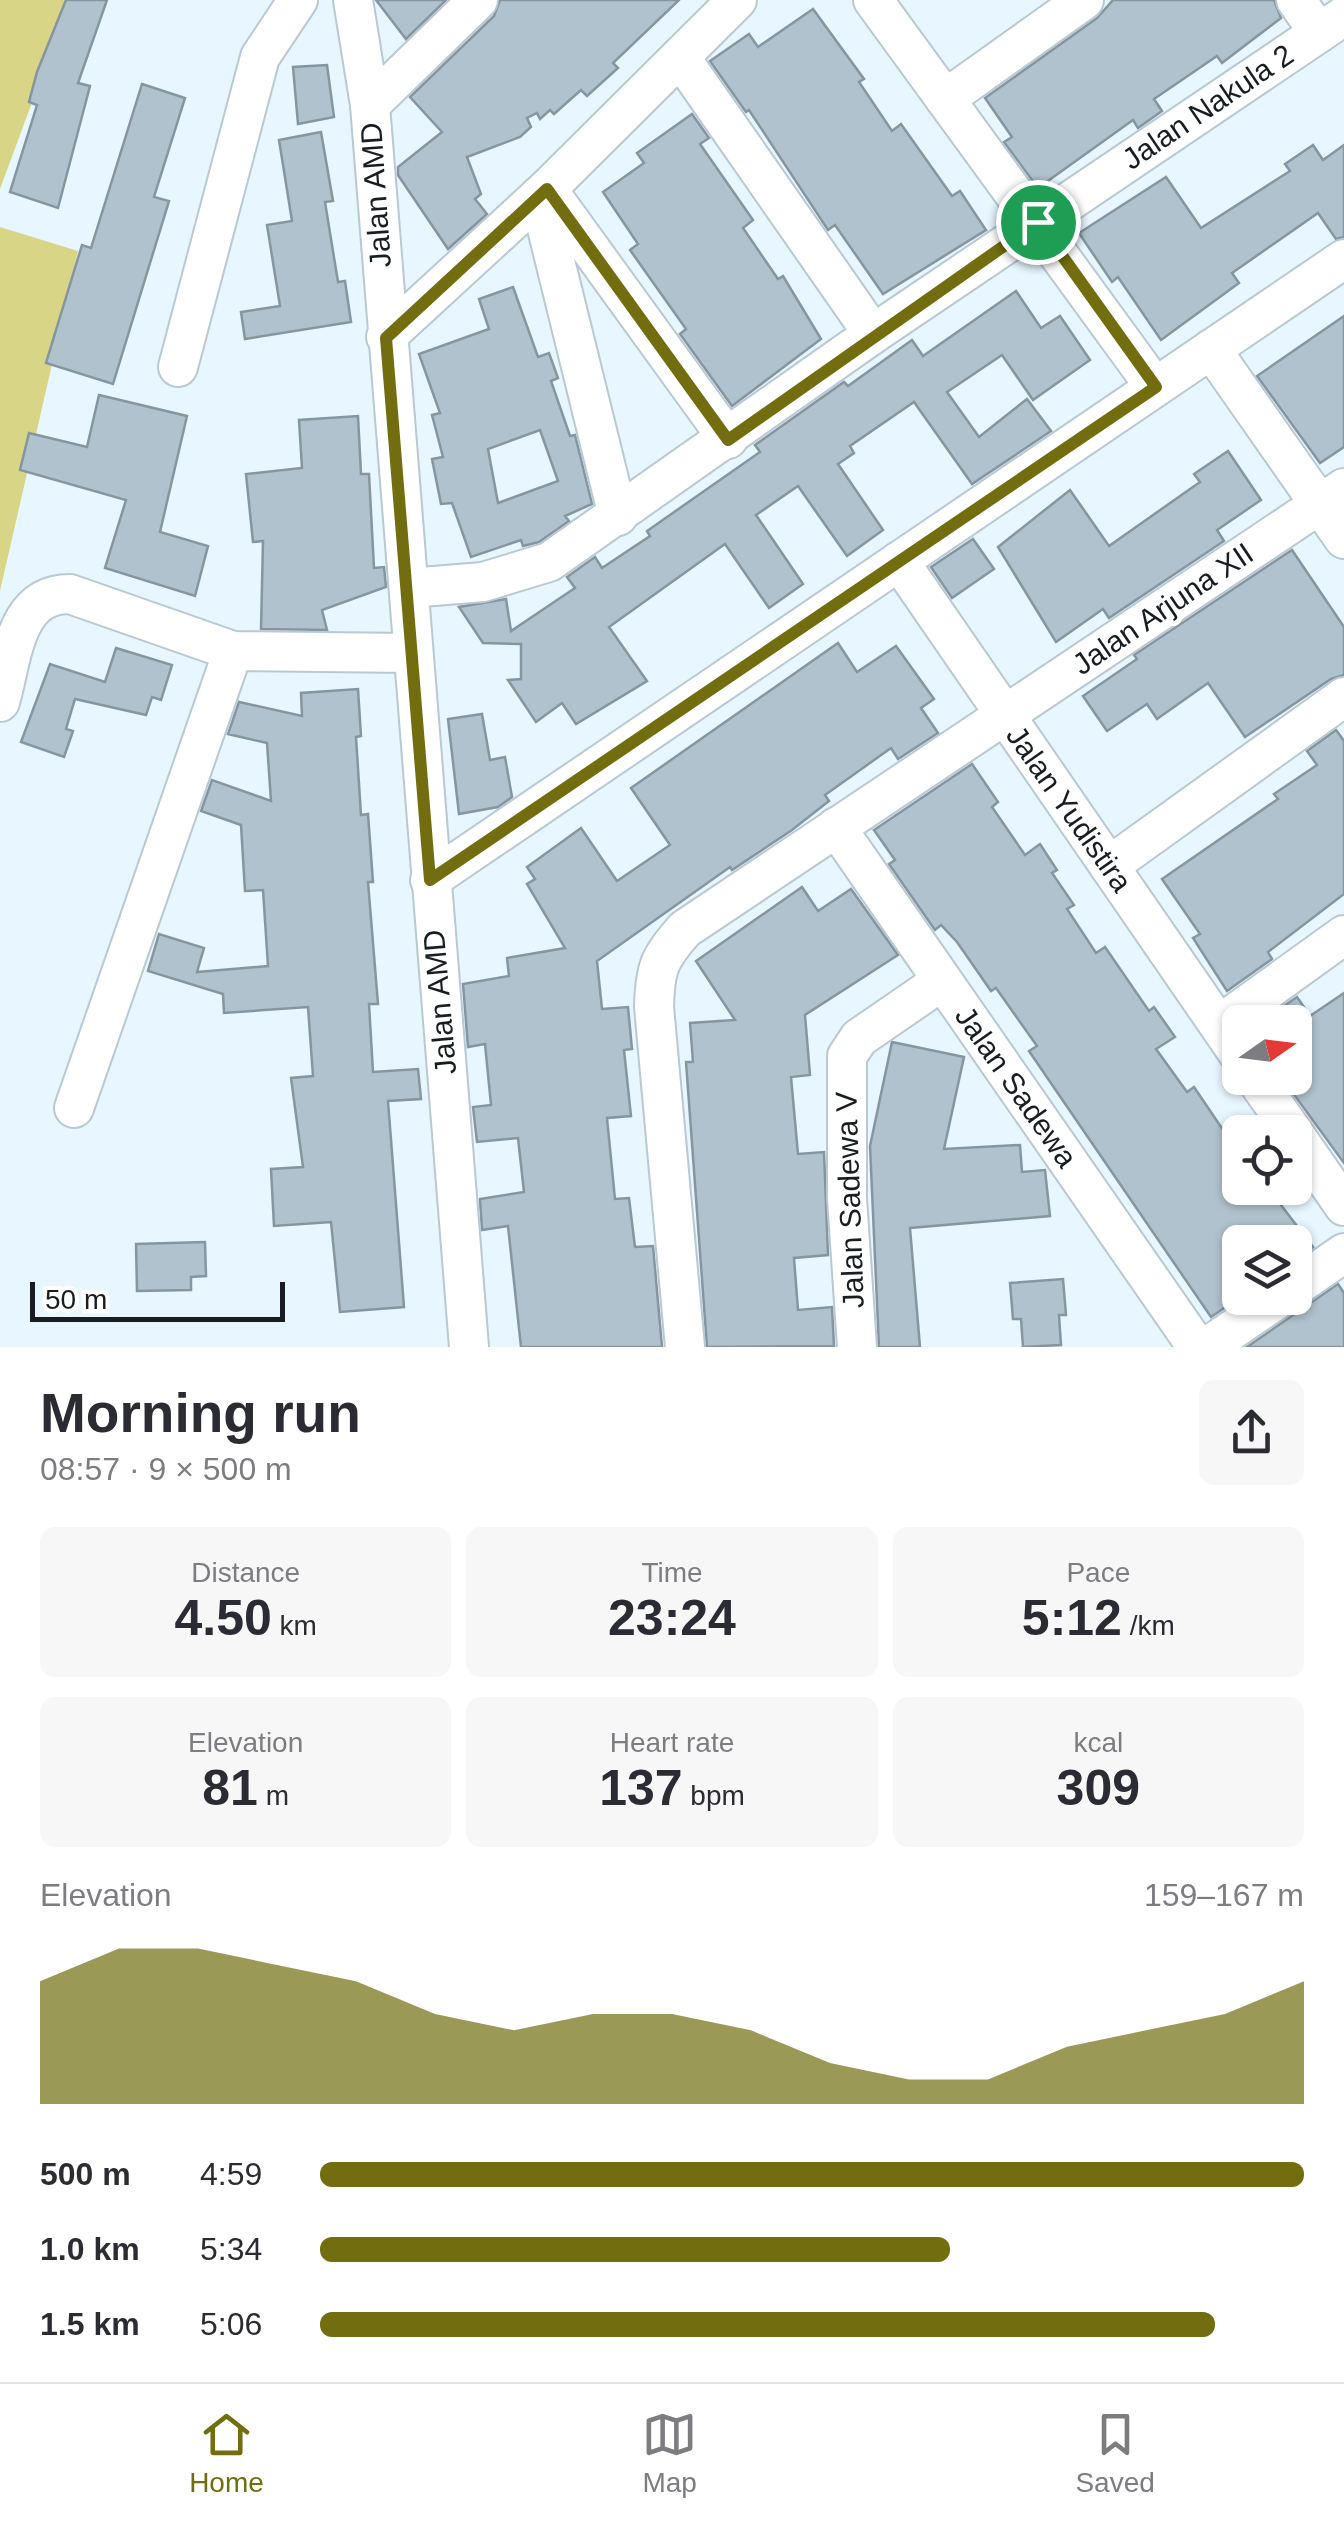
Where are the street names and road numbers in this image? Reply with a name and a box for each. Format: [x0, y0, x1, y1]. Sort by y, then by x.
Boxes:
street label: Jalan Nakula 2 [1116, 37, 1299, 176]
street label: Jalan AMD [354, 122, 397, 269]
street label: Jalan Arjuna XII [1066, 536, 1259, 681]
street label: Jalan Yudistira [1000, 720, 1139, 898]
street label: Jalan AMD [417, 928, 462, 1076]
street label: Jalan Sadewa [949, 1000, 1084, 1174]
street label: Jalan Sadewa V [829, 1091, 870, 1309]

